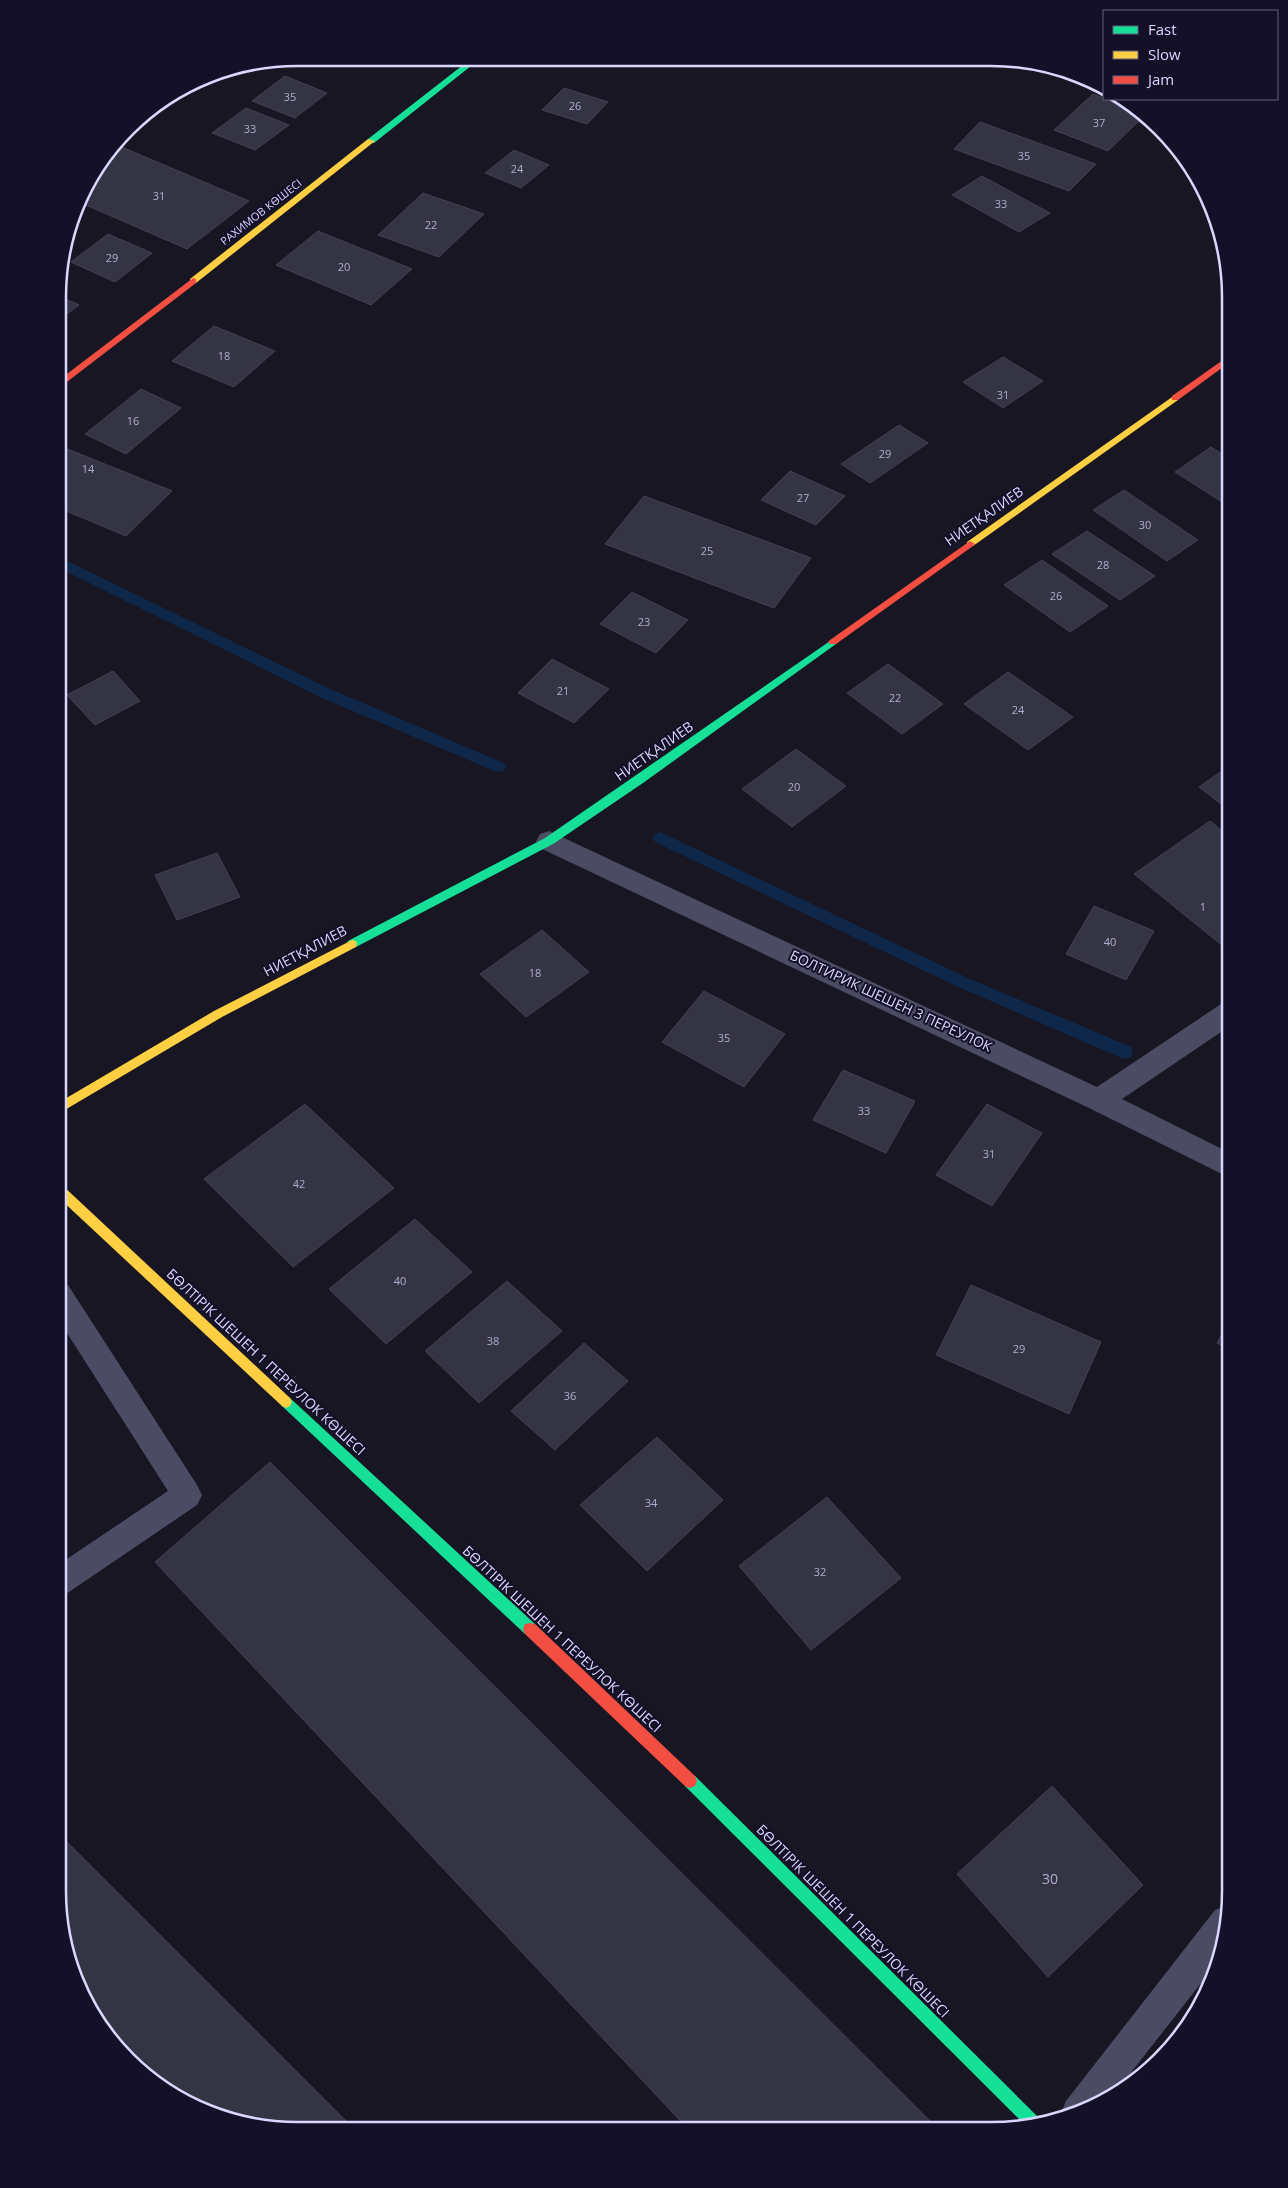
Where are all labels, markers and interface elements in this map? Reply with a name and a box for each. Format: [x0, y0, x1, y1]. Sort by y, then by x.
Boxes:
legend [1103, 10, 1278, 100]
text: Fast [1148, 19, 1177, 39]
text: Slow [1148, 44, 1181, 64]
text: Jam [1146, 69, 1174, 89]
house number: 35 [284, 89, 296, 104]
house number: 26 [569, 98, 581, 113]
house number: 37 [1093, 115, 1105, 130]
house number: 33 [244, 121, 256, 136]
house number: 35 [1018, 148, 1030, 163]
house number: 24 [511, 161, 524, 176]
street label: РАХИМОВ КӨШЕСІ [217, 175, 304, 248]
house number: 31 [153, 188, 165, 203]
house number: 33 [995, 196, 1007, 211]
house number: 22 [425, 217, 437, 232]
house number: 29 [106, 250, 118, 265]
house number: 20 [338, 259, 350, 274]
house number: 18 [218, 348, 230, 363]
house number: 31 [997, 387, 1009, 402]
house number: 16 [127, 413, 139, 428]
house number: 29 [879, 446, 891, 461]
house number: 14 [82, 461, 95, 476]
street label: НИЕТҚАЛИЕВ [941, 481, 1027, 550]
house number: 27 [797, 490, 809, 505]
house number: 30 [1139, 517, 1151, 532]
house number: 25 [701, 543, 713, 558]
house number: 28 [1097, 557, 1109, 572]
house number: 26 [1050, 588, 1062, 603]
house number: 23 [638, 614, 650, 629]
house number: 21 [557, 683, 569, 698]
house number: 22 [889, 690, 901, 705]
house number: 24 [1012, 702, 1025, 717]
street label: НИЕТҚАЛИЕВ [611, 716, 697, 785]
house number: 20 [788, 779, 800, 794]
house number: 1 [1200, 899, 1206, 914]
street label: НИЕТҚАЛИЕВ [260, 921, 350, 981]
house number: 40 [1104, 934, 1116, 949]
street label: БОЛТИРИК ШЕШЕН 3 ПЕРЕУЛОК [787, 945, 996, 1056]
house number: 18 [529, 965, 541, 980]
house number: 35 [718, 1030, 730, 1045]
house number: 33 [858, 1103, 870, 1118]
house number: 31 [983, 1146, 995, 1161]
house number: 42 [293, 1176, 305, 1191]
street label: БӨЛТІРІК ШЕШЕН 1 ПЕРЕУЛОК КӨШЕСІ [163, 1264, 370, 1459]
house number: 40 [394, 1273, 406, 1288]
house number: 38 [487, 1333, 499, 1348]
house number: 29 [1013, 1341, 1025, 1356]
house number: 36 [564, 1388, 576, 1403]
house number: 34 [645, 1495, 658, 1510]
street label: БӨЛТІРІК ШЕШЕН 1 ПЕРЕУЛОК КӨШЕСІ [459, 1541, 666, 1736]
house number: 32 [814, 1564, 826, 1579]
street label: БӨЛТІРІК ШЕШЕН 1 ПЕРЕУЛОК КӨШЕСІ [753, 1820, 954, 2021]
house number: 30 [1042, 1869, 1058, 1888]

